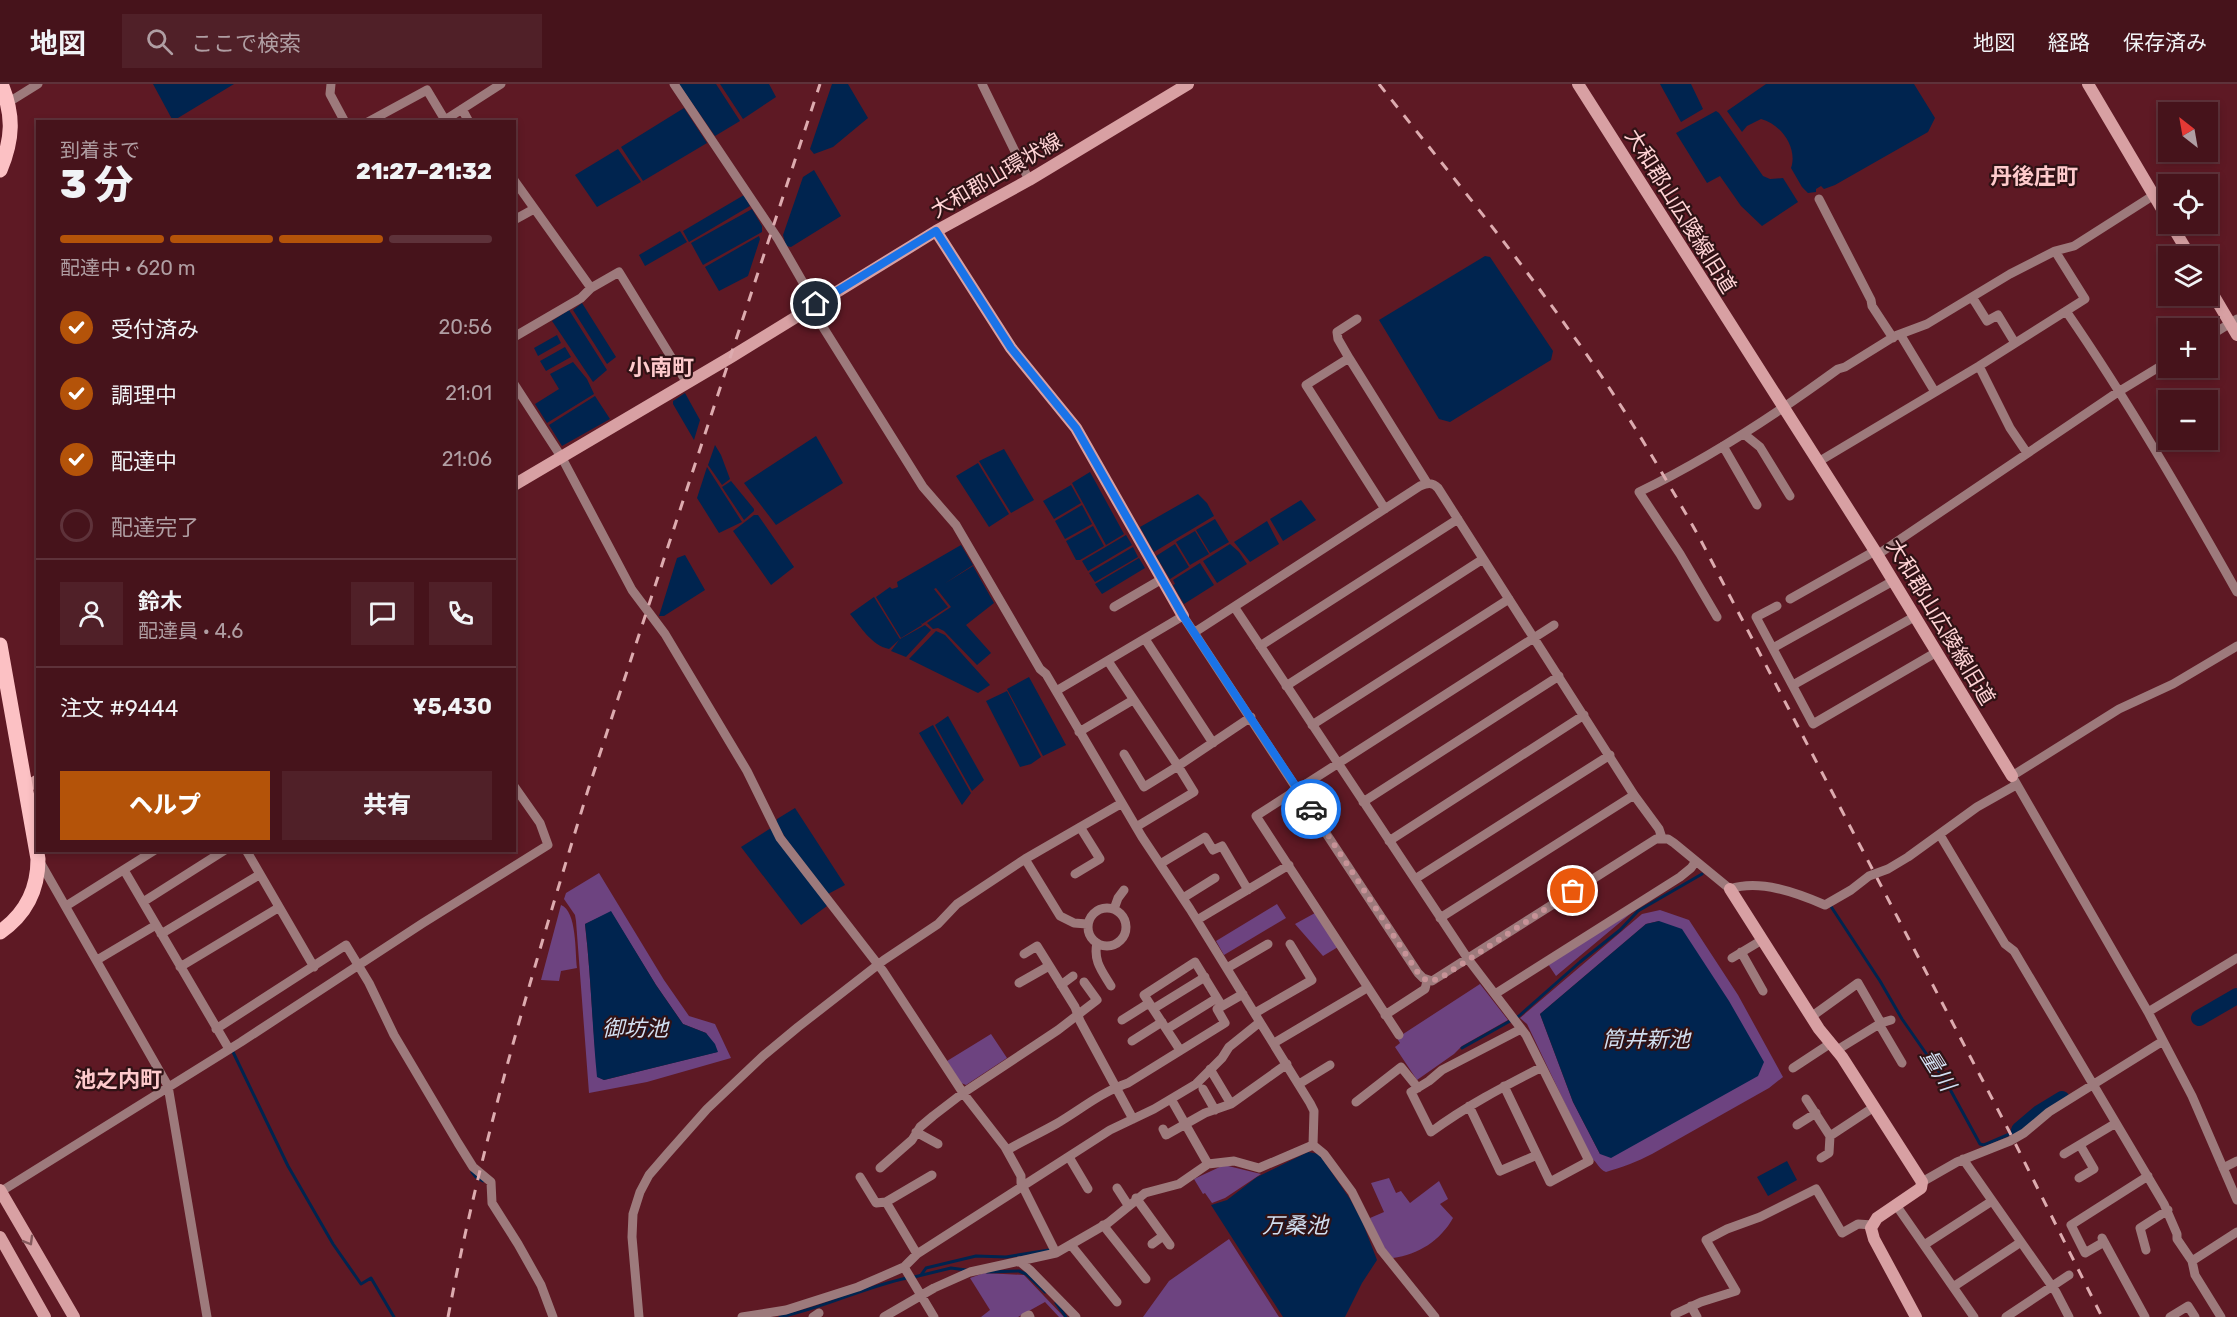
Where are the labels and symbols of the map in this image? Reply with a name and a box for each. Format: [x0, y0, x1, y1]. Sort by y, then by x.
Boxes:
north arrow [2158, 102, 2218, 162]
street label: 大和郡山広陵線旧道 [1620, 124, 1742, 298]
street label: 大和郡山環状線 [926, 127, 1066, 223]
district label: 丹後庄町 [1990, 163, 2078, 190]
pin [790, 278, 841, 329]
district label: 小南町 [628, 354, 694, 381]
street label: 大和郡山広陵線旧道 [1882, 535, 2000, 709]
courier [1281, 779, 1341, 839]
pin [1547, 865, 1598, 916]
water label: 御坊池 [602, 1015, 670, 1042]
water label: 筒井新池 [1602, 1026, 1692, 1053]
water label: 量川 [1915, 1044, 1962, 1098]
district label: 池之内町 [74, 1066, 162, 1093]
water label: 万桑池 [1262, 1212, 1330, 1239]
one-way arrow [22, 1235, 34, 1245]

